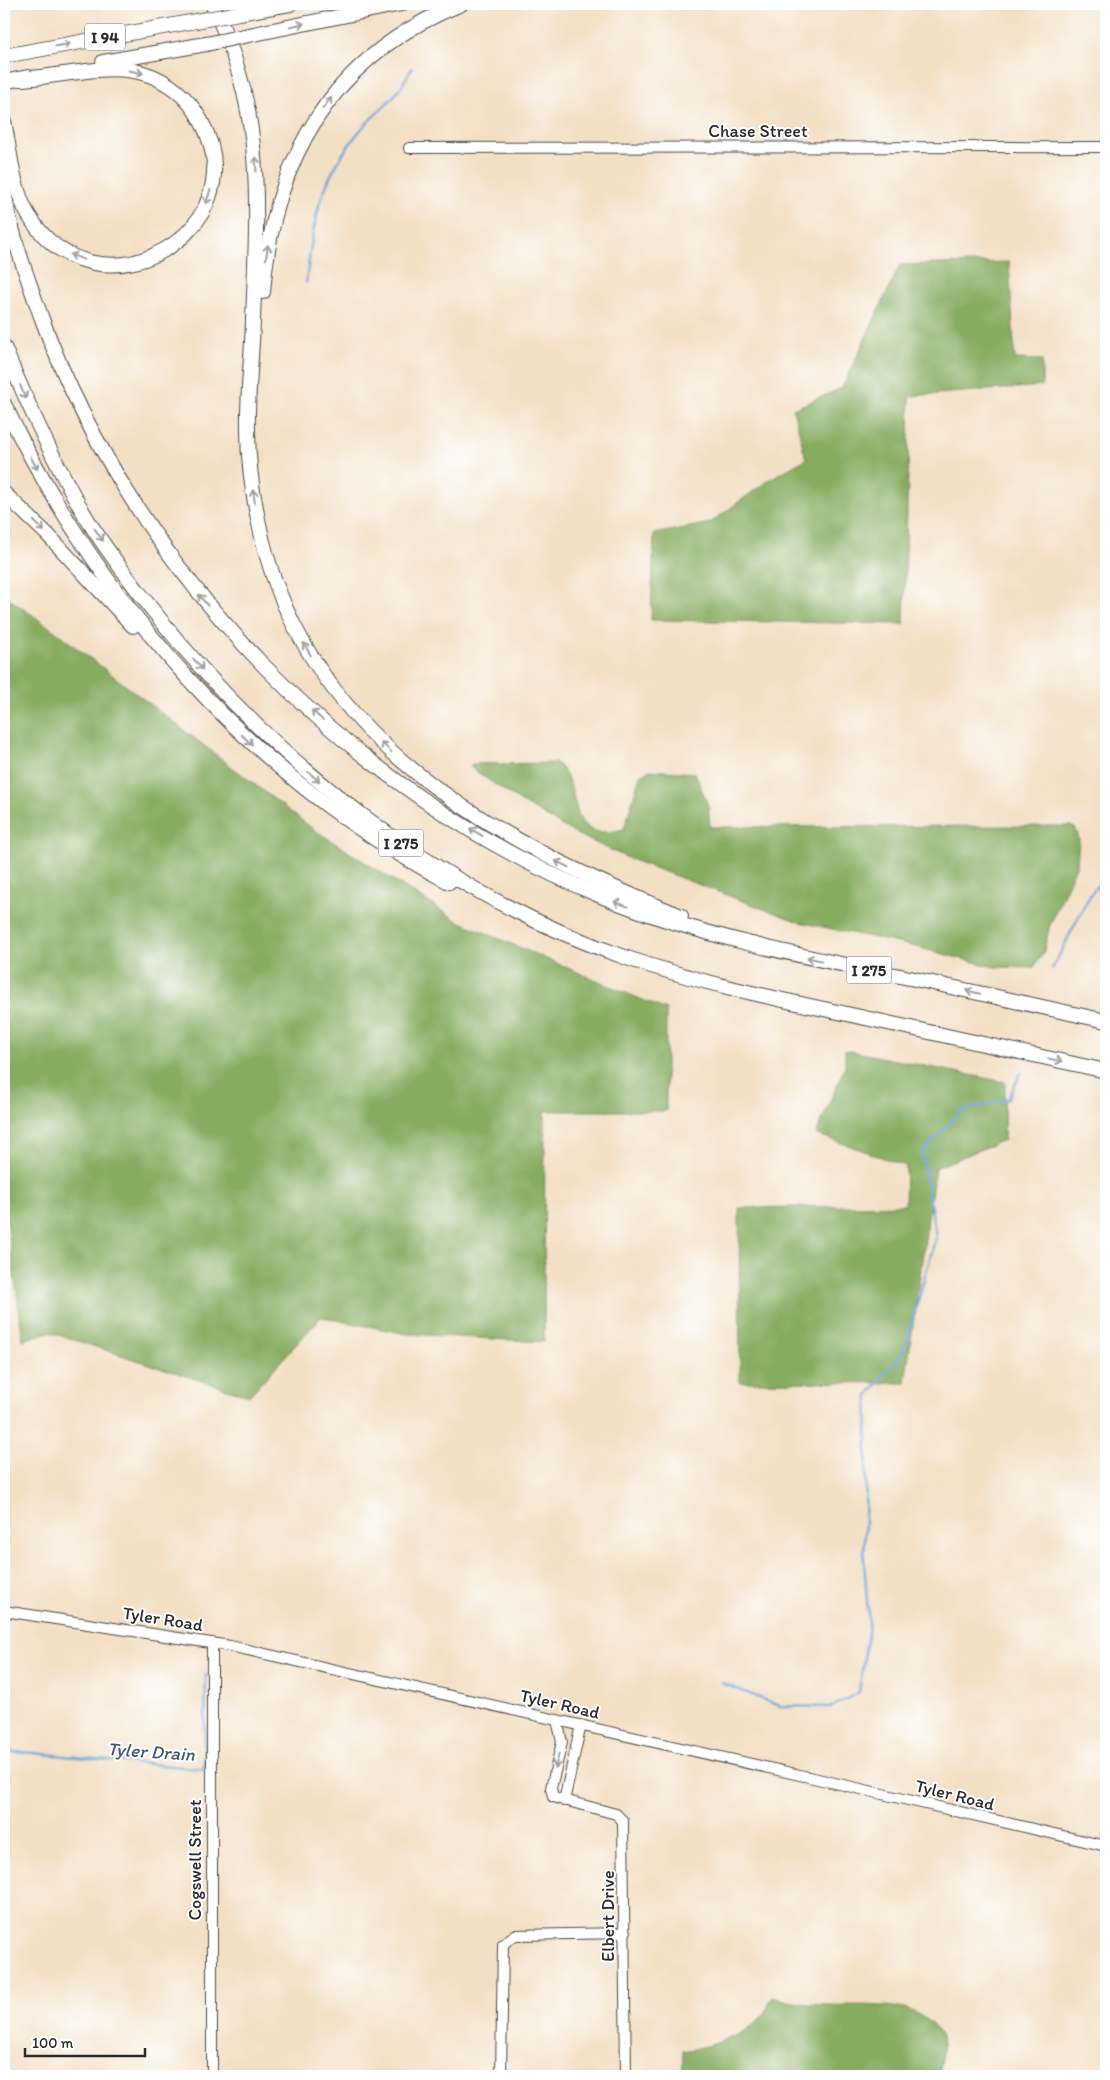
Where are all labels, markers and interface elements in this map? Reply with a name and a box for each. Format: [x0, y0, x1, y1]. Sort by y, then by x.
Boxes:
one-way arrow [288, 20, 304, 30]
road number: I 94 [85, 24, 125, 51]
one-way arrow [54, 40, 70, 50]
one-way arrow [128, 68, 144, 77]
one-way arrow [322, 96, 332, 110]
street label: Chase Street [708, 120, 808, 142]
one-way arrow [251, 156, 260, 172]
one-way arrow [203, 188, 212, 204]
one-way arrow [262, 244, 272, 260]
one-way arrow [70, 252, 85, 262]
one-way arrow [18, 384, 28, 399]
one-way arrow [30, 455, 39, 470]
one-way arrow [249, 489, 259, 505]
one-way arrow [33, 520, 45, 532]
one-way arrow [94, 528, 104, 542]
one-way arrow [197, 593, 209, 606]
one-way arrow [301, 642, 311, 657]
one-way arrow [192, 657, 203, 670]
one-way arrow [311, 709, 324, 721]
one-way arrow [241, 734, 253, 746]
one-way arrow [379, 741, 392, 753]
one-way arrow [307, 771, 320, 782]
one-way arrow [469, 827, 483, 837]
road number: I 275 [378, 830, 424, 856]
one-way arrow [555, 859, 570, 868]
one-way arrow [614, 899, 629, 908]
one-way arrow [806, 954, 822, 963]
road number: I 275 [846, 956, 892, 984]
one-way arrow [965, 987, 981, 996]
one-way arrow [1046, 1056, 1062, 1065]
street label: Tyler Road [121, 1602, 205, 1636]
street label: Tyler Road [518, 1684, 602, 1724]
water label: Tyler Drain [106, 1737, 196, 1766]
one-way arrow [552, 1752, 561, 1768]
street label: Tyler Road [913, 1775, 997, 1816]
street label: Cogswell Street [184, 1799, 206, 1920]
street label: Elbert Drive [597, 1870, 619, 1962]
scale bar [25, 2025, 145, 2057]
text: 100 m [32, 2034, 74, 2052]

